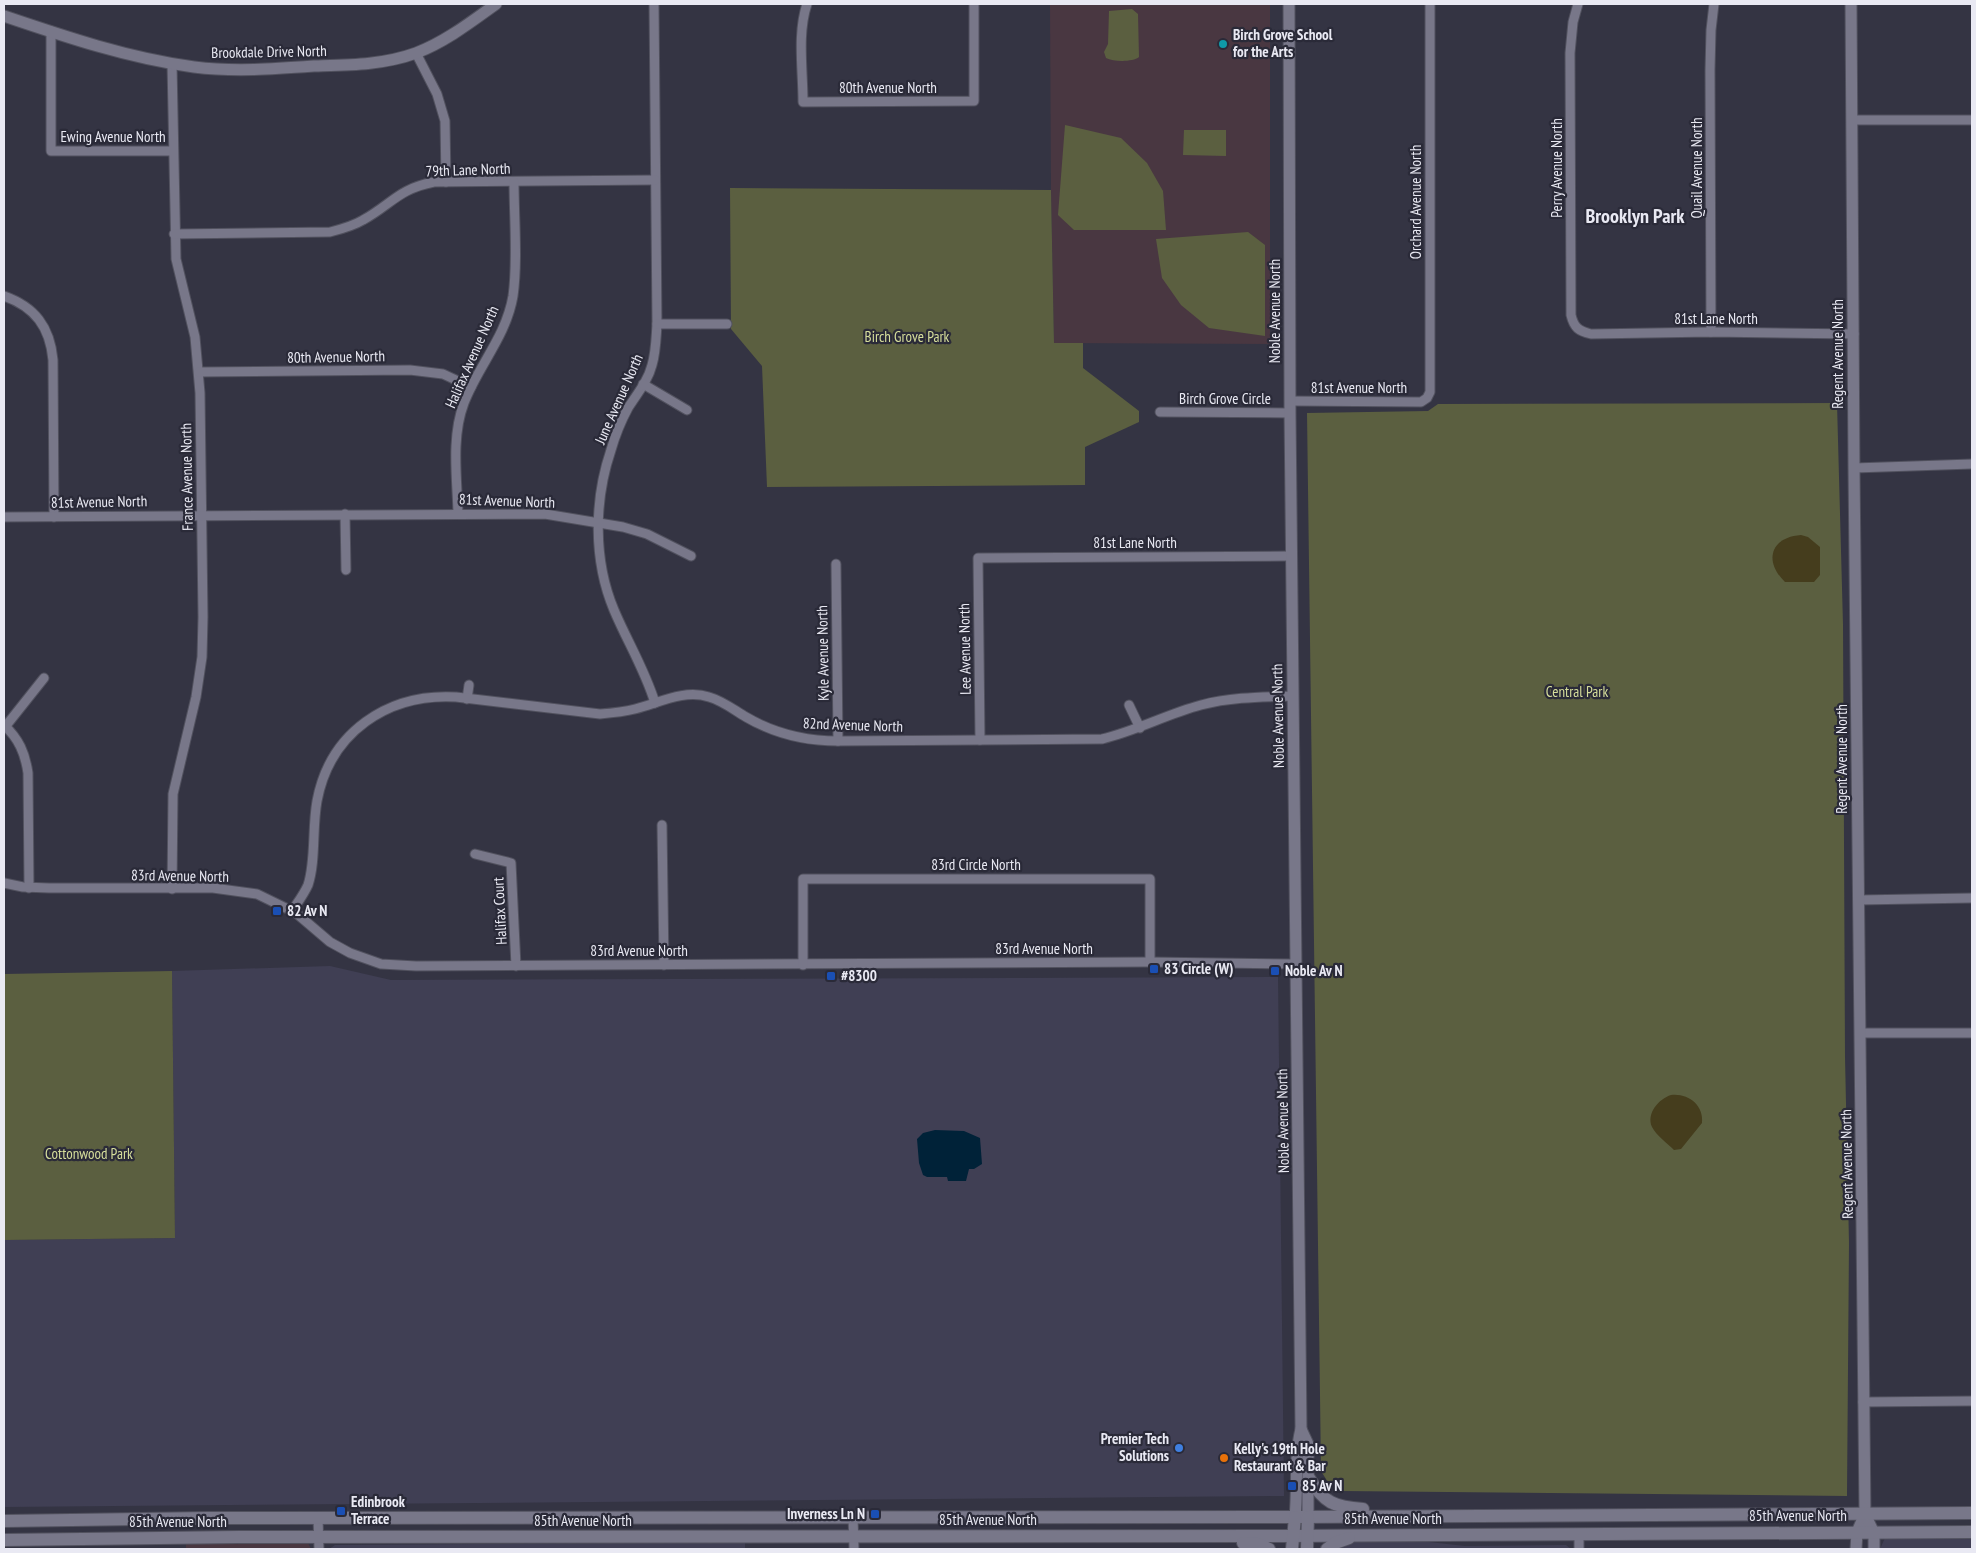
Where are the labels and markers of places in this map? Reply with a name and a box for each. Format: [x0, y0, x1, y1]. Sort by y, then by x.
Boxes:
place label: Birch Grove School for the Arts [1233, 25, 1333, 61]
marker: Birch Grove School for the Arts [1217, 38, 1229, 50]
place label: 82 Av N [287, 901, 327, 920]
marker: 82 Av N [271, 905, 283, 917]
place label: 83 Circle (W) [1164, 959, 1233, 978]
place label: Noble Av N [1285, 961, 1343, 980]
marker: 83 Circle (W) [1148, 963, 1160, 975]
marker: Noble Av N [1269, 965, 1281, 977]
place label: #8300 [841, 966, 877, 985]
marker: #8300 [825, 970, 837, 982]
place label: Premier Tech Solutions [1101, 1429, 1169, 1465]
place label: Kelly's 19th Hole Restaurant & Bar [1234, 1439, 1326, 1475]
marker: Premier Tech Solutions [1173, 1442, 1185, 1454]
marker: Kelly's 19th Hole Restaurant & Bar [1218, 1452, 1230, 1464]
place label: 85 Av N [1302, 1476, 1342, 1495]
marker: 85 Av N [1286, 1480, 1298, 1492]
place label: Edinbrook Terrace [351, 1492, 406, 1528]
place label: Inverness Ln N [787, 1504, 865, 1523]
marker: Edinbrook Terrace [335, 1505, 347, 1517]
marker: Inverness Ln N [869, 1508, 881, 1520]

